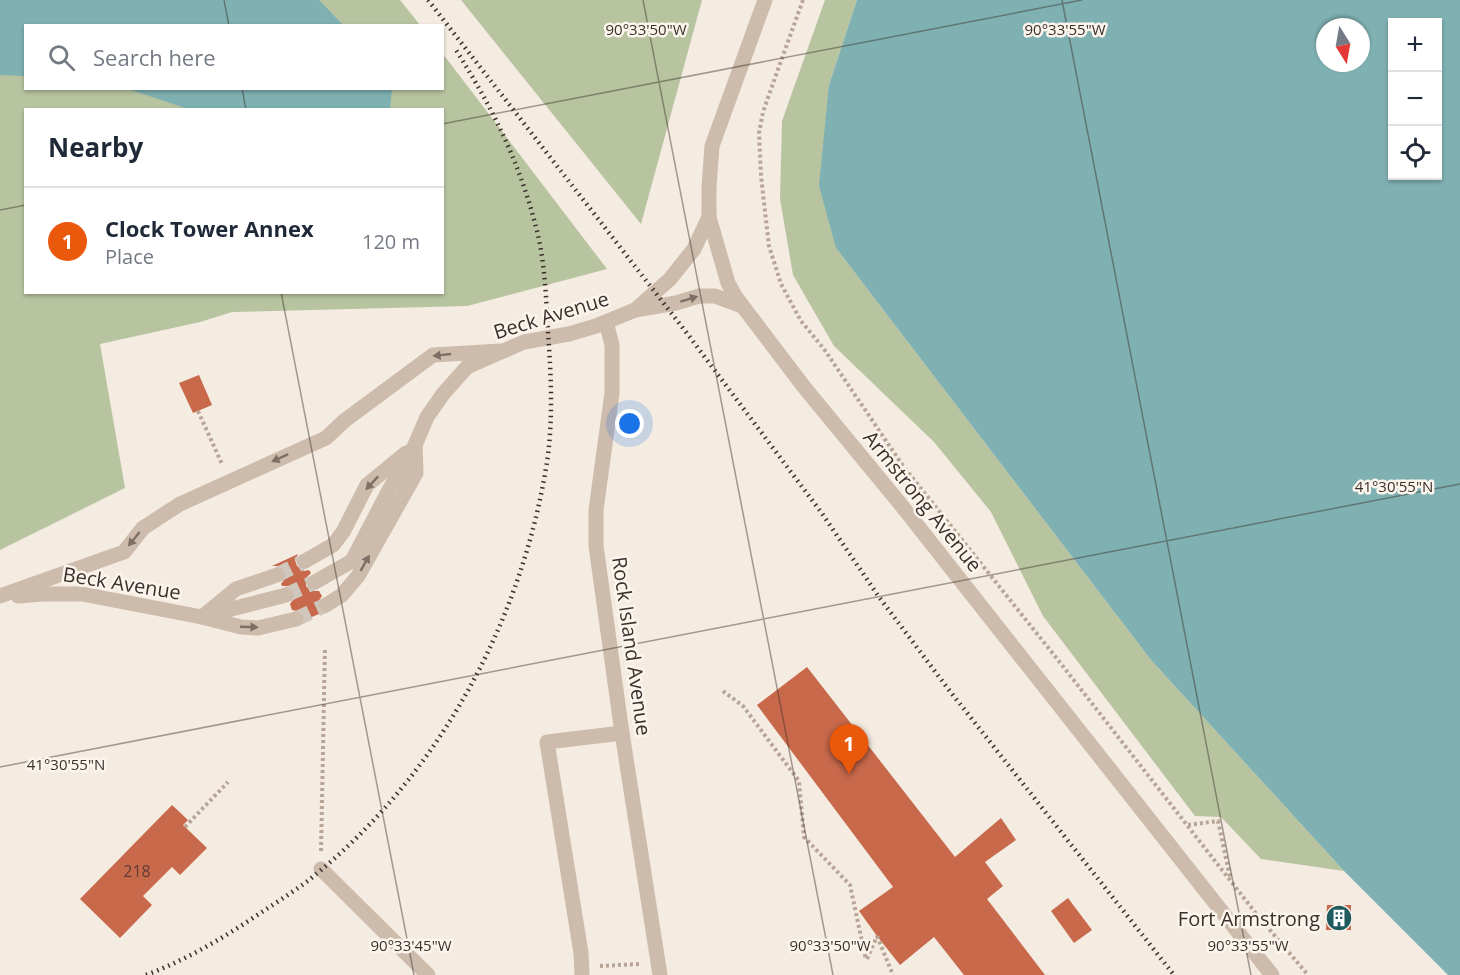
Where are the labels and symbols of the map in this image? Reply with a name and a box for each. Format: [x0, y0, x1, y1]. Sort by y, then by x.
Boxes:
north arrow [1316, 18, 1370, 72]
text: 90°33'50"W [606, 19, 687, 39]
text: 90°33'55"W [1025, 19, 1106, 39]
street label: Beck Avenue [490, 285, 612, 345]
one-way arrow [680, 294, 698, 303]
one-way arrow [433, 350, 452, 360]
your location [615, 409, 644, 438]
street label: Armstrong Avenue [858, 425, 988, 577]
one-way arrow [270, 453, 288, 463]
one-way arrow [365, 476, 379, 491]
text: 41°30'55"N [1355, 476, 1433, 496]
one-way arrow [128, 532, 140, 547]
one-way arrow [360, 555, 371, 571]
street label: Rock Island Avenue [606, 555, 658, 737]
street label: Beck Avenue [61, 560, 183, 606]
one-way arrow [240, 622, 259, 632]
pin: 1 [830, 724, 868, 774]
text: 41°30'55"N [27, 754, 105, 774]
house number: 218 [123, 860, 151, 882]
building icon: Fort Armstrong [1324, 903, 1354, 933]
place label: Fort Armstrong [1178, 905, 1320, 932]
text: 90°33'45"W [371, 935, 452, 955]
text: 90°33'50"W [790, 935, 871, 955]
text: 90°33'55"W [1208, 935, 1289, 955]

